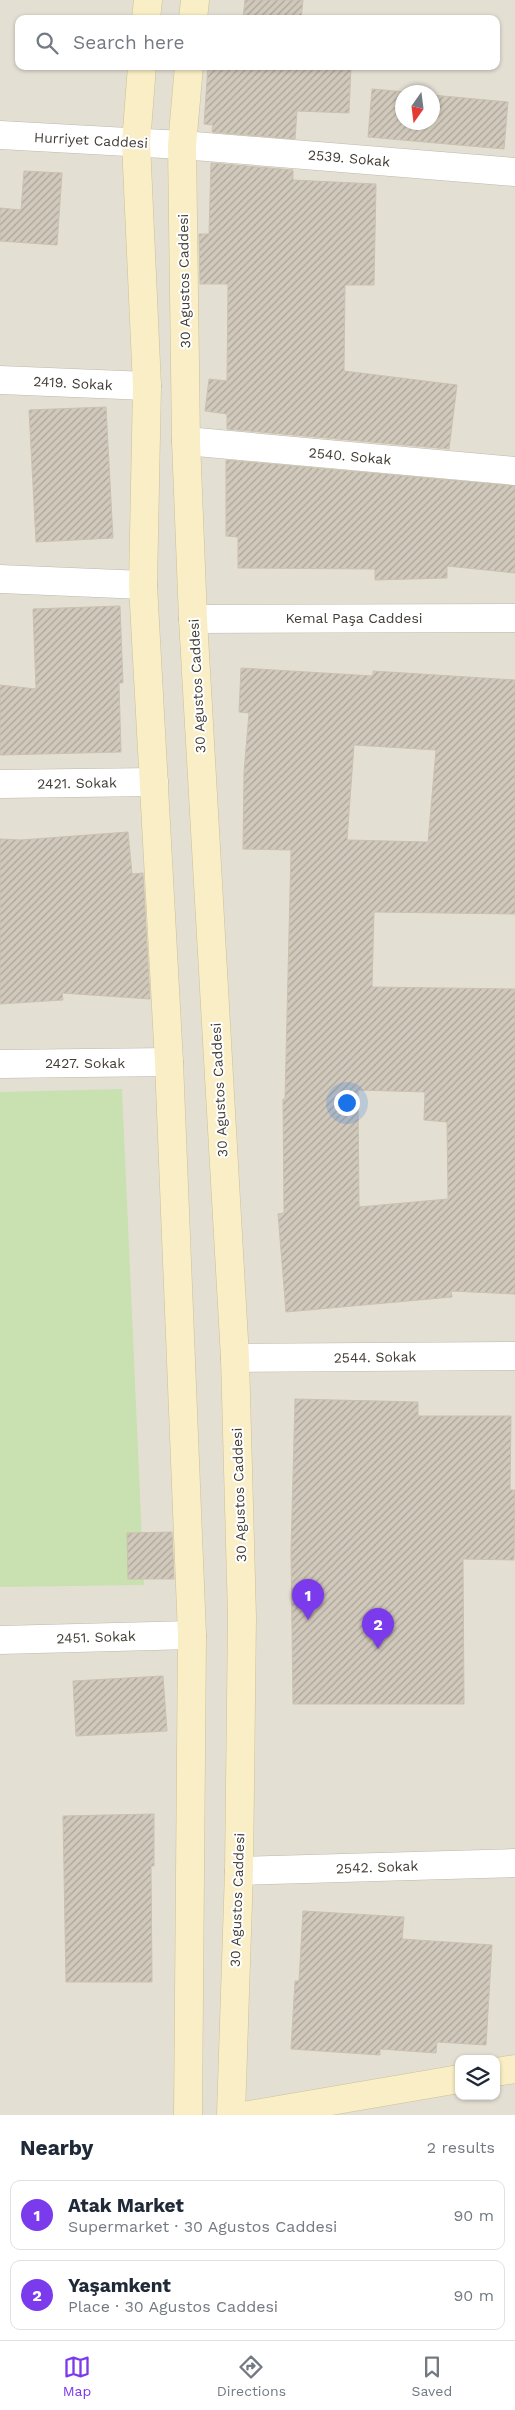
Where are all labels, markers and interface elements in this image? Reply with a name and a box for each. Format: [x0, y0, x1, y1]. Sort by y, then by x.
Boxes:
search box [15, 15, 500, 70]
icon: search [33, 29, 61, 57]
text: Search here [73, 31, 184, 54]
north arrow [395, 85, 440, 130]
street label: Hurriyet Caddesi [34, 129, 148, 151]
street label: 2539. Sokak [307, 146, 391, 170]
street label: 30 Agustos Caddesi [175, 214, 193, 348]
street label: 2419. Sokak [33, 373, 113, 393]
street label: 2540. Sokak [308, 444, 392, 468]
street label: Kemal Paşa Caddesi [286, 610, 423, 626]
street label: 30 Agustos Caddesi [185, 618, 209, 754]
street label: 2421. Sokak [37, 774, 117, 792]
street label: 30 Agustos Caddesi [207, 1022, 231, 1158]
street label: 2427. Sokak [45, 1055, 125, 1071]
your location [334, 1090, 360, 1116]
street label: 2544. Sokak [333, 1348, 417, 1366]
street label: 30 Agustos Caddesi [229, 1428, 249, 1562]
pin: 1 [292, 1579, 324, 1620]
pin: 2 [362, 1608, 394, 1649]
street label: 2451. Sokak [56, 1628, 136, 1646]
street label: 30 Agustos Caddesi [227, 1833, 247, 1967]
street label: 2542. Sokak [335, 1858, 419, 1876]
map controls [455, 2055, 500, 2100]
button: layers [455, 2055, 500, 2100]
text: Nearby [20, 2135, 93, 2160]
text: 2 results [427, 2138, 495, 2157]
text: Atak Market [68, 2194, 184, 2217]
text: 1 [34, 2206, 40, 2225]
text: 90 m [453, 2206, 494, 2225]
text: Supermarket · 30 Agustos Caddesi [68, 2217, 337, 2236]
text: Yaşamkent [68, 2274, 171, 2297]
text: 2 [32, 2286, 42, 2305]
text: 90 m [453, 2286, 494, 2305]
text: Place · 30 Agustos Caddesi [68, 2297, 278, 2316]
tab: Map [63, 2353, 91, 2399]
tab: Directions [217, 2353, 286, 2399]
tab: Saved [412, 2353, 452, 2399]

